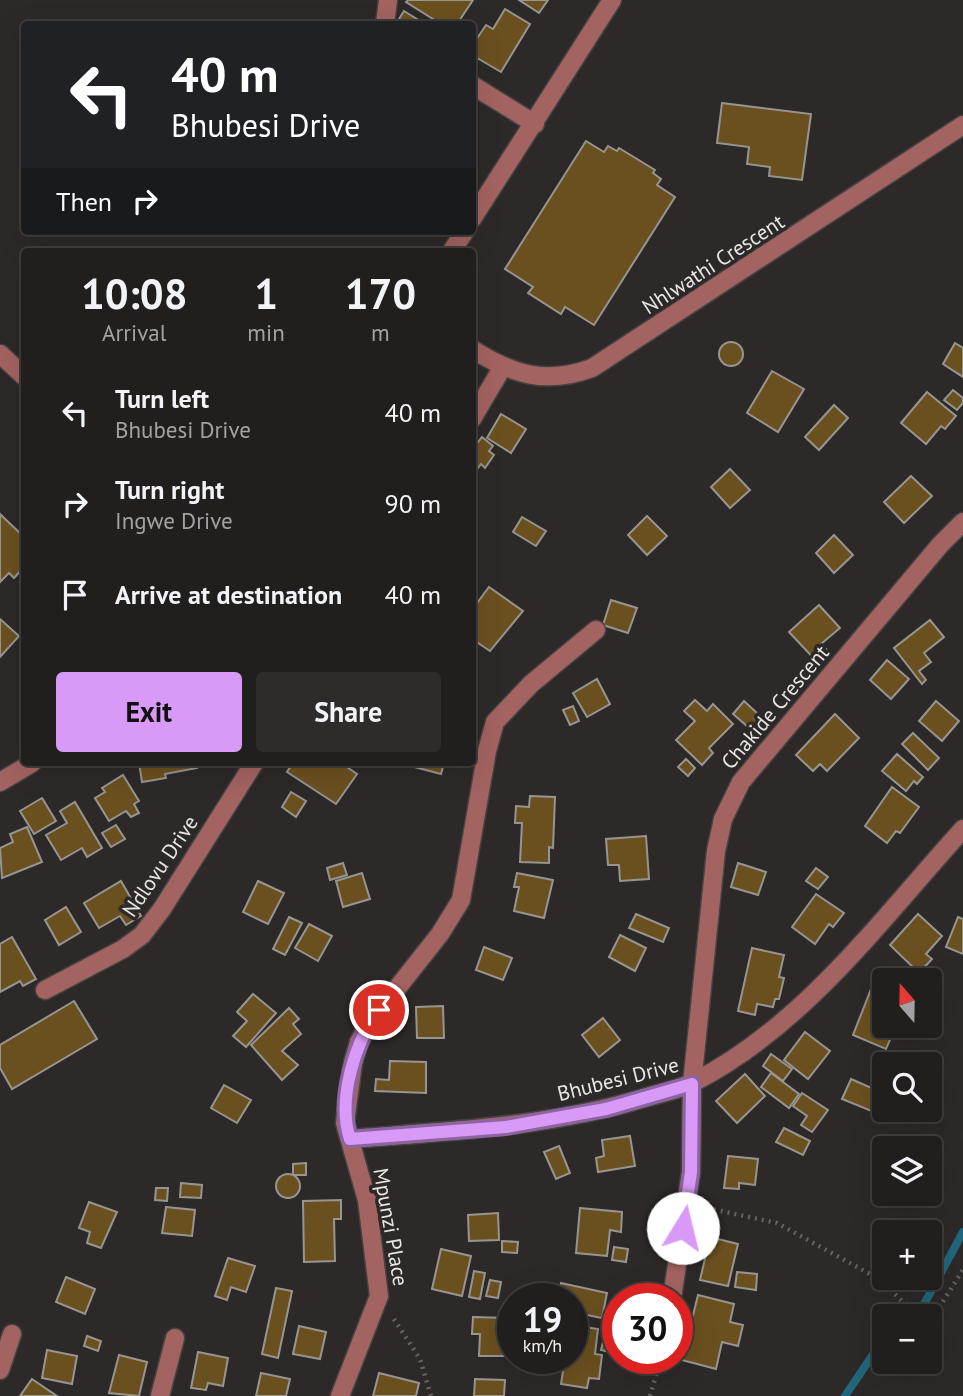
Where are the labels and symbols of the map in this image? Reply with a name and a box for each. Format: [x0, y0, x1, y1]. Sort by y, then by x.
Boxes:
street label: Nhlwathi Crescent [637, 208, 789, 320]
street label: Chakide Crescent [715, 639, 835, 775]
street label: Ndlovu Drive [116, 810, 204, 922]
north arrow [872, 968, 942, 1038]
pin [349, 980, 409, 1040]
street label: Bhubesi Drive [554, 1051, 682, 1107]
street label: Mpunzi Place [367, 1166, 415, 1288]
position arrow [646, 1191, 720, 1265]
speed limit sign: 30 [602, 1283, 693, 1374]

